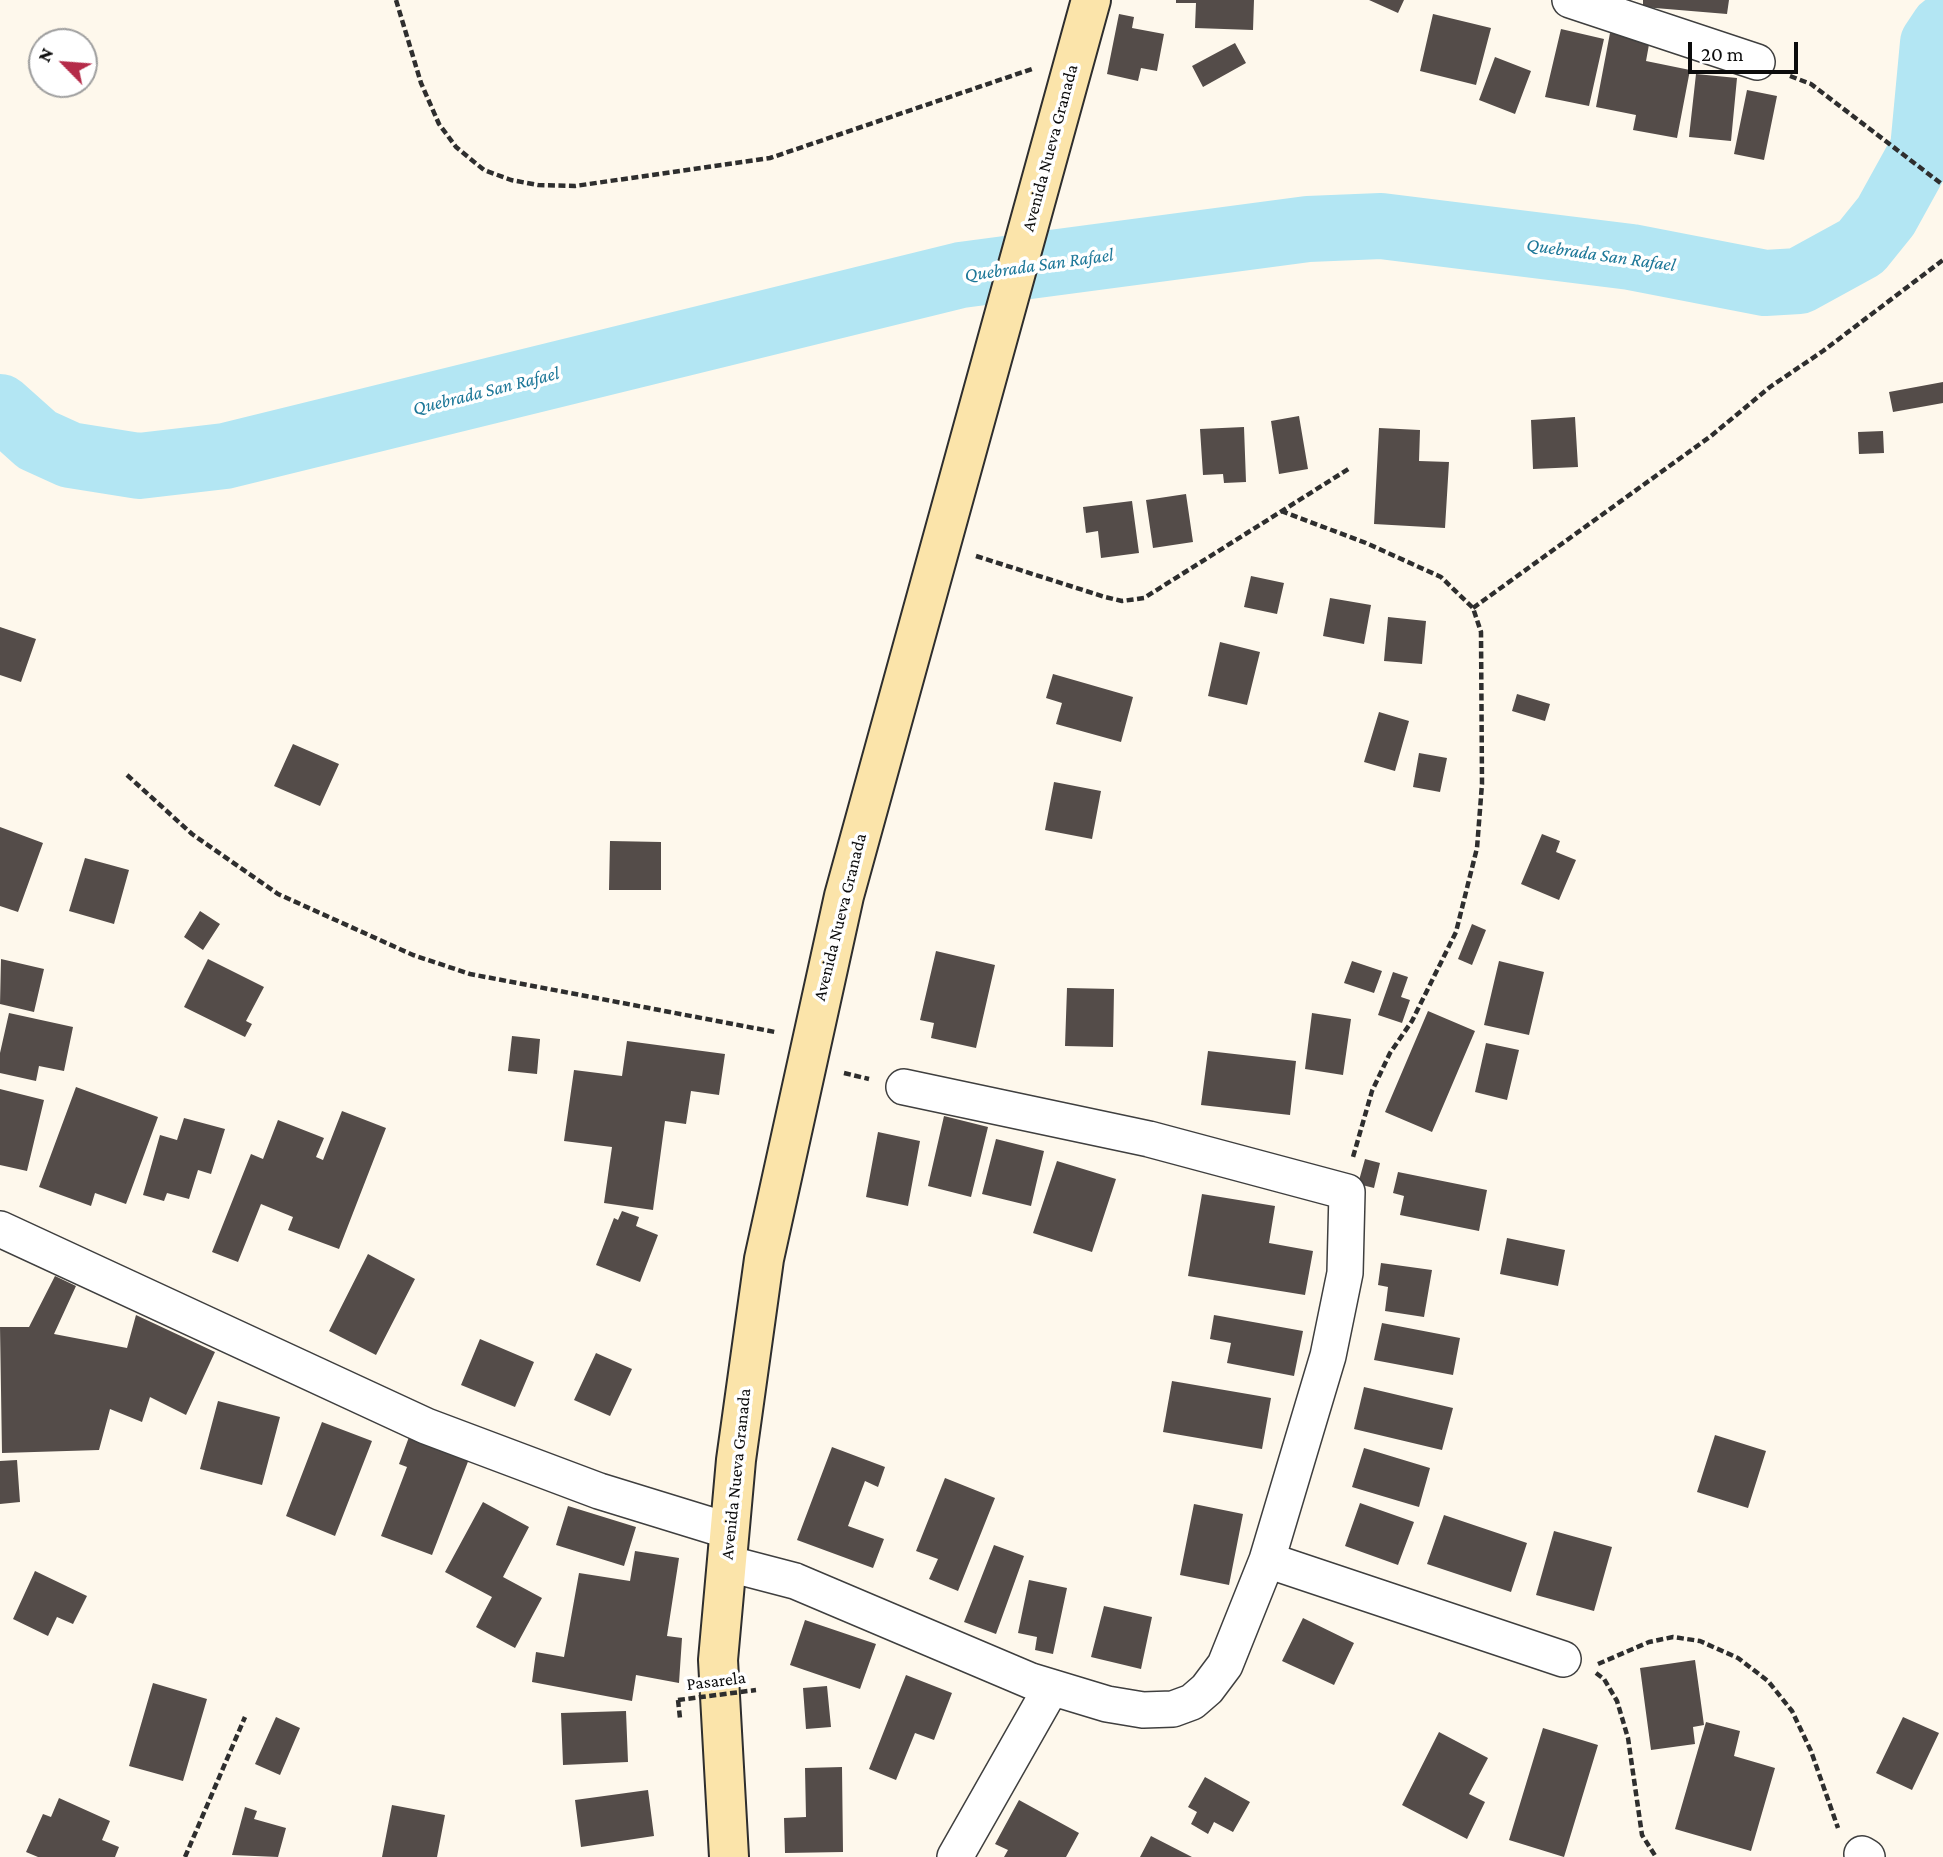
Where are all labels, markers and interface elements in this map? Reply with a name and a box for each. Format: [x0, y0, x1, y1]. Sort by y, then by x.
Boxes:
north arrow [28, 28, 98, 98]
scale bar [1691, 28, 1801, 72]
text: 20 m [1701, 42, 1744, 66]
text: N [33, 44, 58, 65]
street label: Avenida Nueva Granada [1017, 62, 1083, 234]
water label: Quebrada San Rafael [1525, 233, 1677, 277]
water label: Quebrada San Rafael [963, 243, 1115, 287]
water label: Quebrada San Rafael [410, 362, 562, 420]
street label: Avenida Nueva Granada [809, 831, 871, 1003]
street label: Avenida Nueva Granada [716, 1387, 756, 1561]
street label: Pasarela [685, 1667, 747, 1695]

